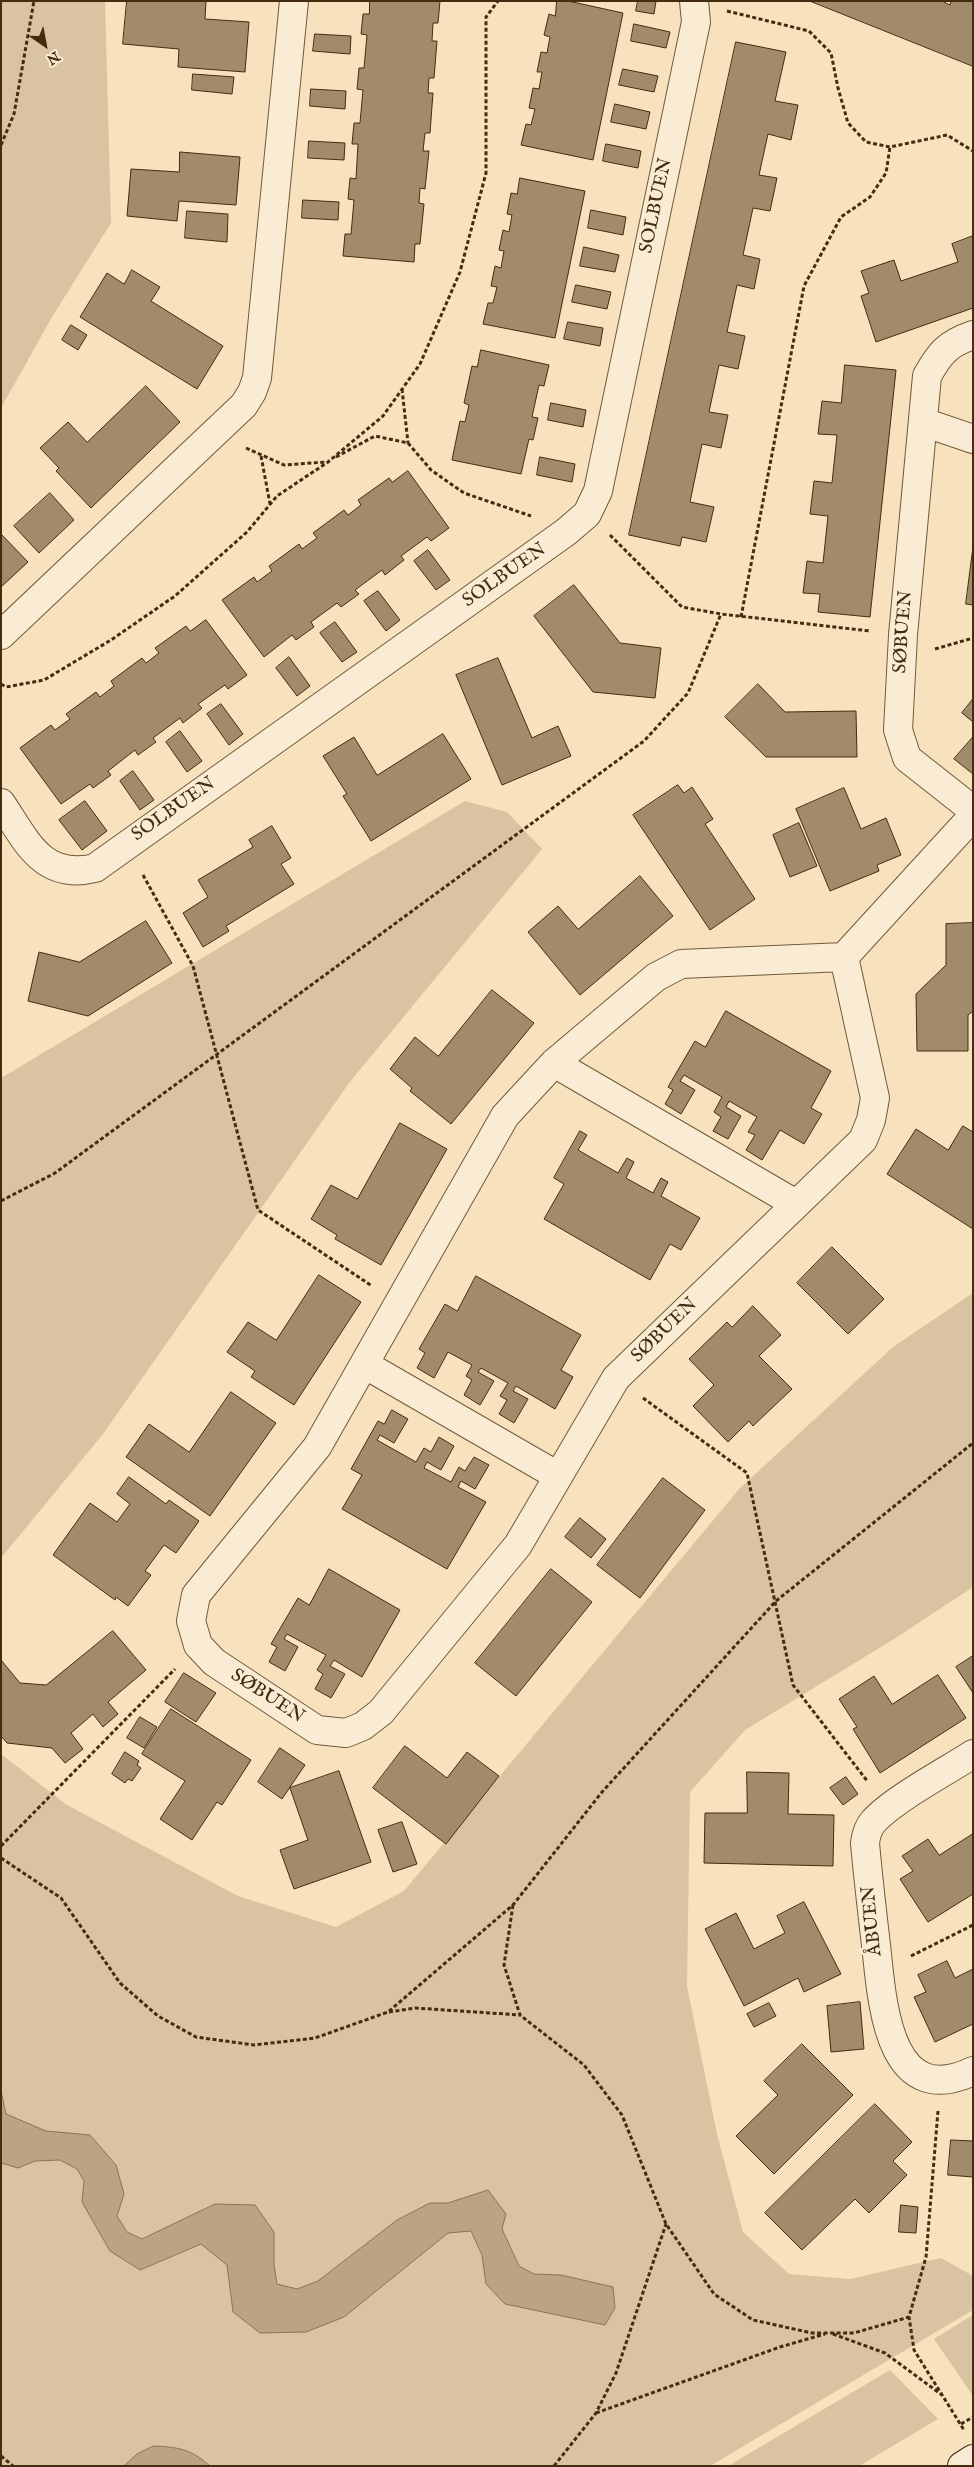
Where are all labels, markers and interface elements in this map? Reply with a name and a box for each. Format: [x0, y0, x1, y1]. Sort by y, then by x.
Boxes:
north arrow [20, 20, 70, 70]
text: N [43, 47, 63, 68]
street label: SOLBUEN [636, 156, 678, 256]
street label: SOLBUEN [459, 539, 551, 613]
street label: SØBUEN [890, 590, 918, 674]
street label: SOLBUEN [128, 773, 220, 847]
street label: SØBUEN [627, 1294, 703, 1368]
street label: SØBUEN [226, 1665, 308, 1729]
street label: ÅBUEN [858, 1885, 888, 1957]

